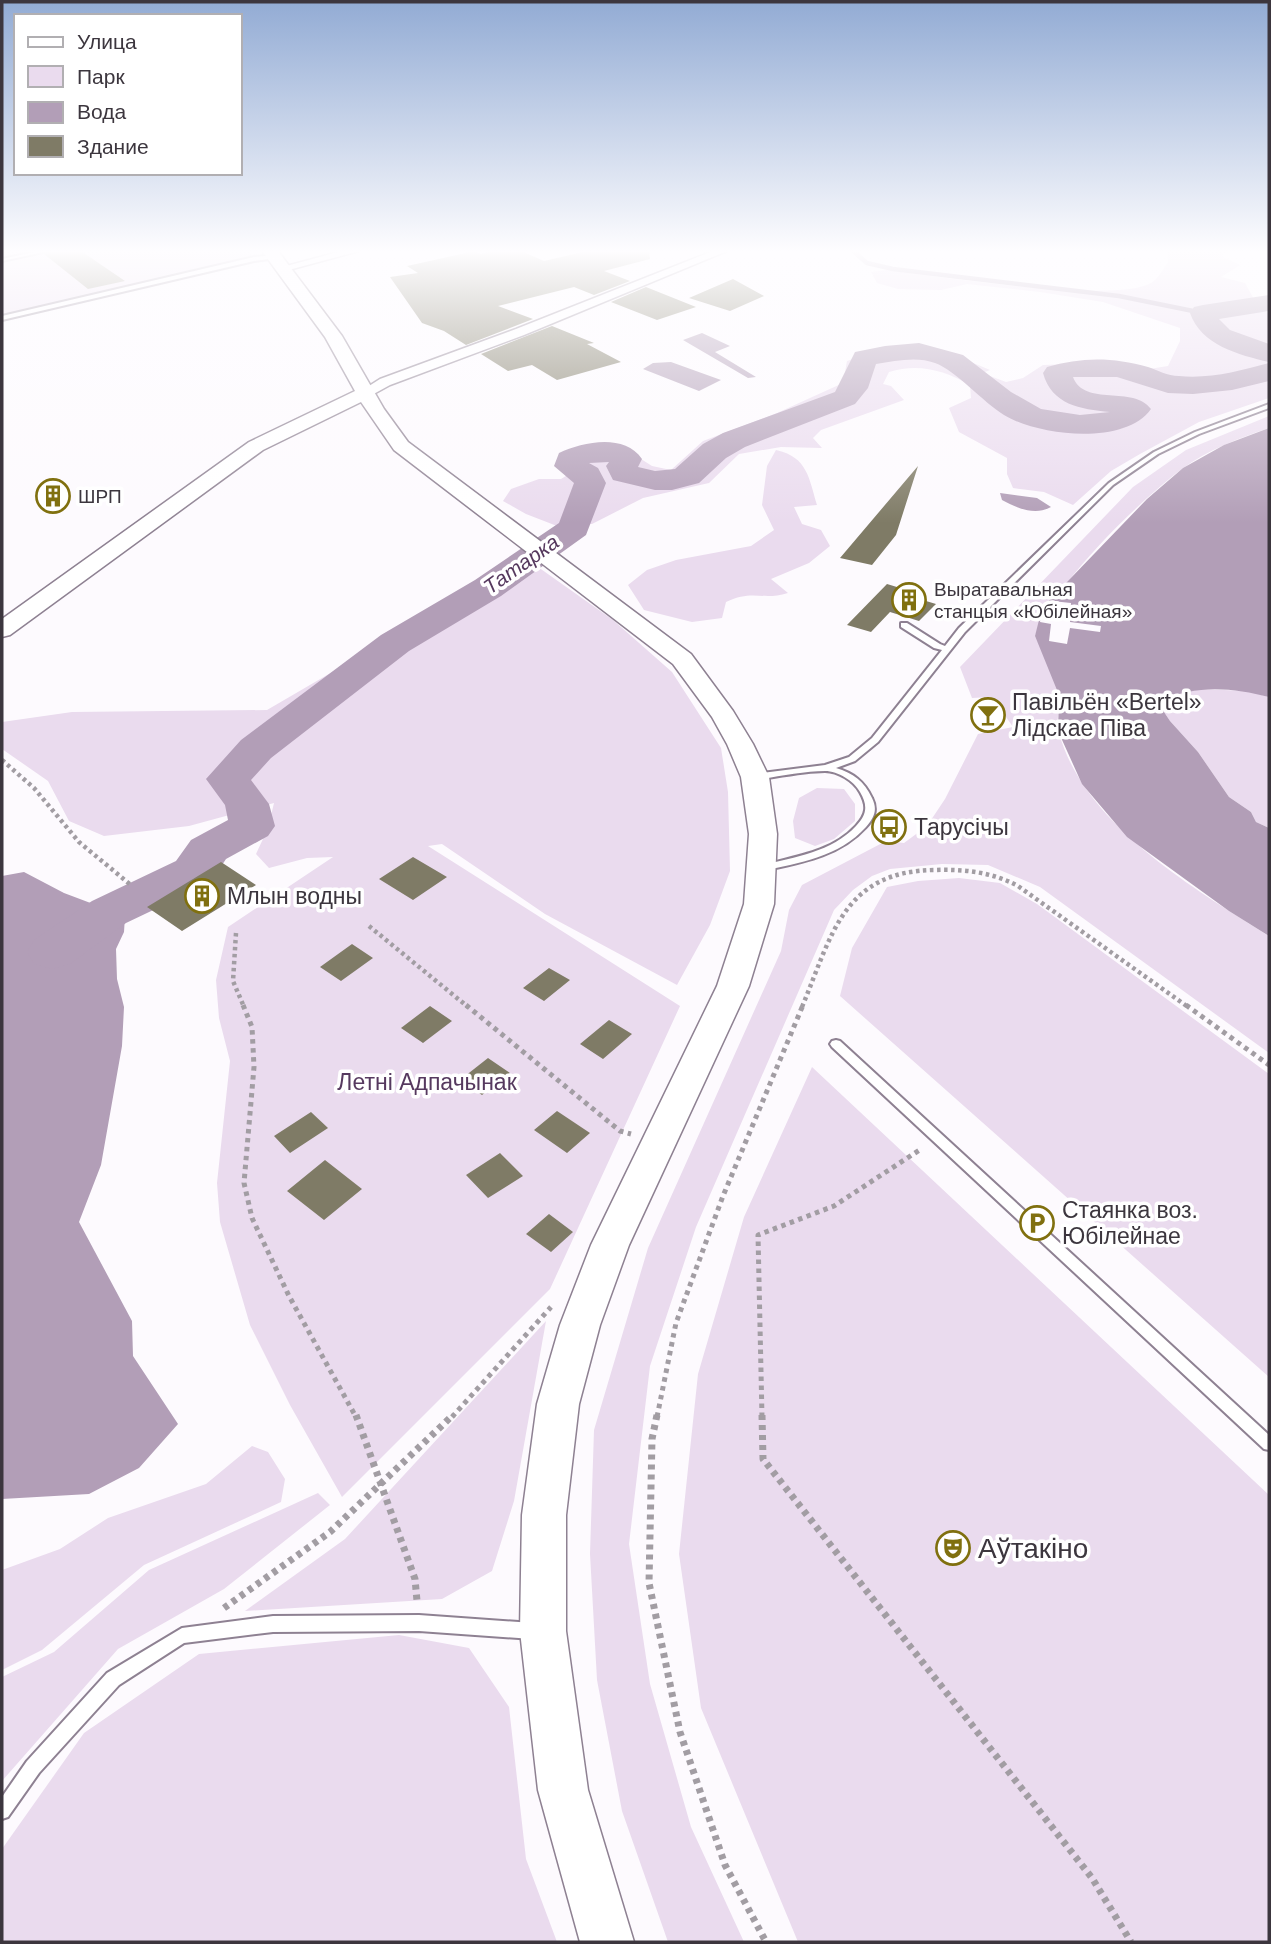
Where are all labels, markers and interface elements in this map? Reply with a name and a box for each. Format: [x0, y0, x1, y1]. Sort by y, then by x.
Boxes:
legend [14, 14, 242, 175]
text: Улица [77, 30, 137, 53]
text: Парк [77, 65, 125, 88]
text: Вода [77, 100, 126, 123]
text: Здание [77, 135, 149, 158]
building icon: ШРП [34, 477, 72, 515]
place label: ШРП [78, 486, 122, 507]
water label: Татарка [479, 530, 563, 598]
place label: Выратавальная станцыя «Юбілейная» [934, 579, 1132, 622]
building icon: Выратавальная станцыя «Юбілейная» [890, 581, 928, 619]
place label: Павільён «Bertel» Лідскае Піва [1012, 689, 1202, 741]
bar icon: Павільён «Bertel» Лідскае Піва [969, 696, 1007, 734]
bus stop icon: Тарусічы [870, 808, 908, 846]
place label: Тарусічы [914, 814, 1009, 840]
building icon: Млын водны [183, 877, 221, 915]
place label: Млын водны [227, 883, 362, 909]
park label: Летні Адпачынак [337, 1069, 518, 1095]
place label: Стаянка воз. Юбілейнае [1062, 1197, 1198, 1249]
parking icon: Стаянка воз. Юбілейнае [1018, 1204, 1056, 1242]
theatre icon: Аўтакіно [934, 1529, 972, 1567]
place label: Аўтакіно [978, 1533, 1088, 1564]

